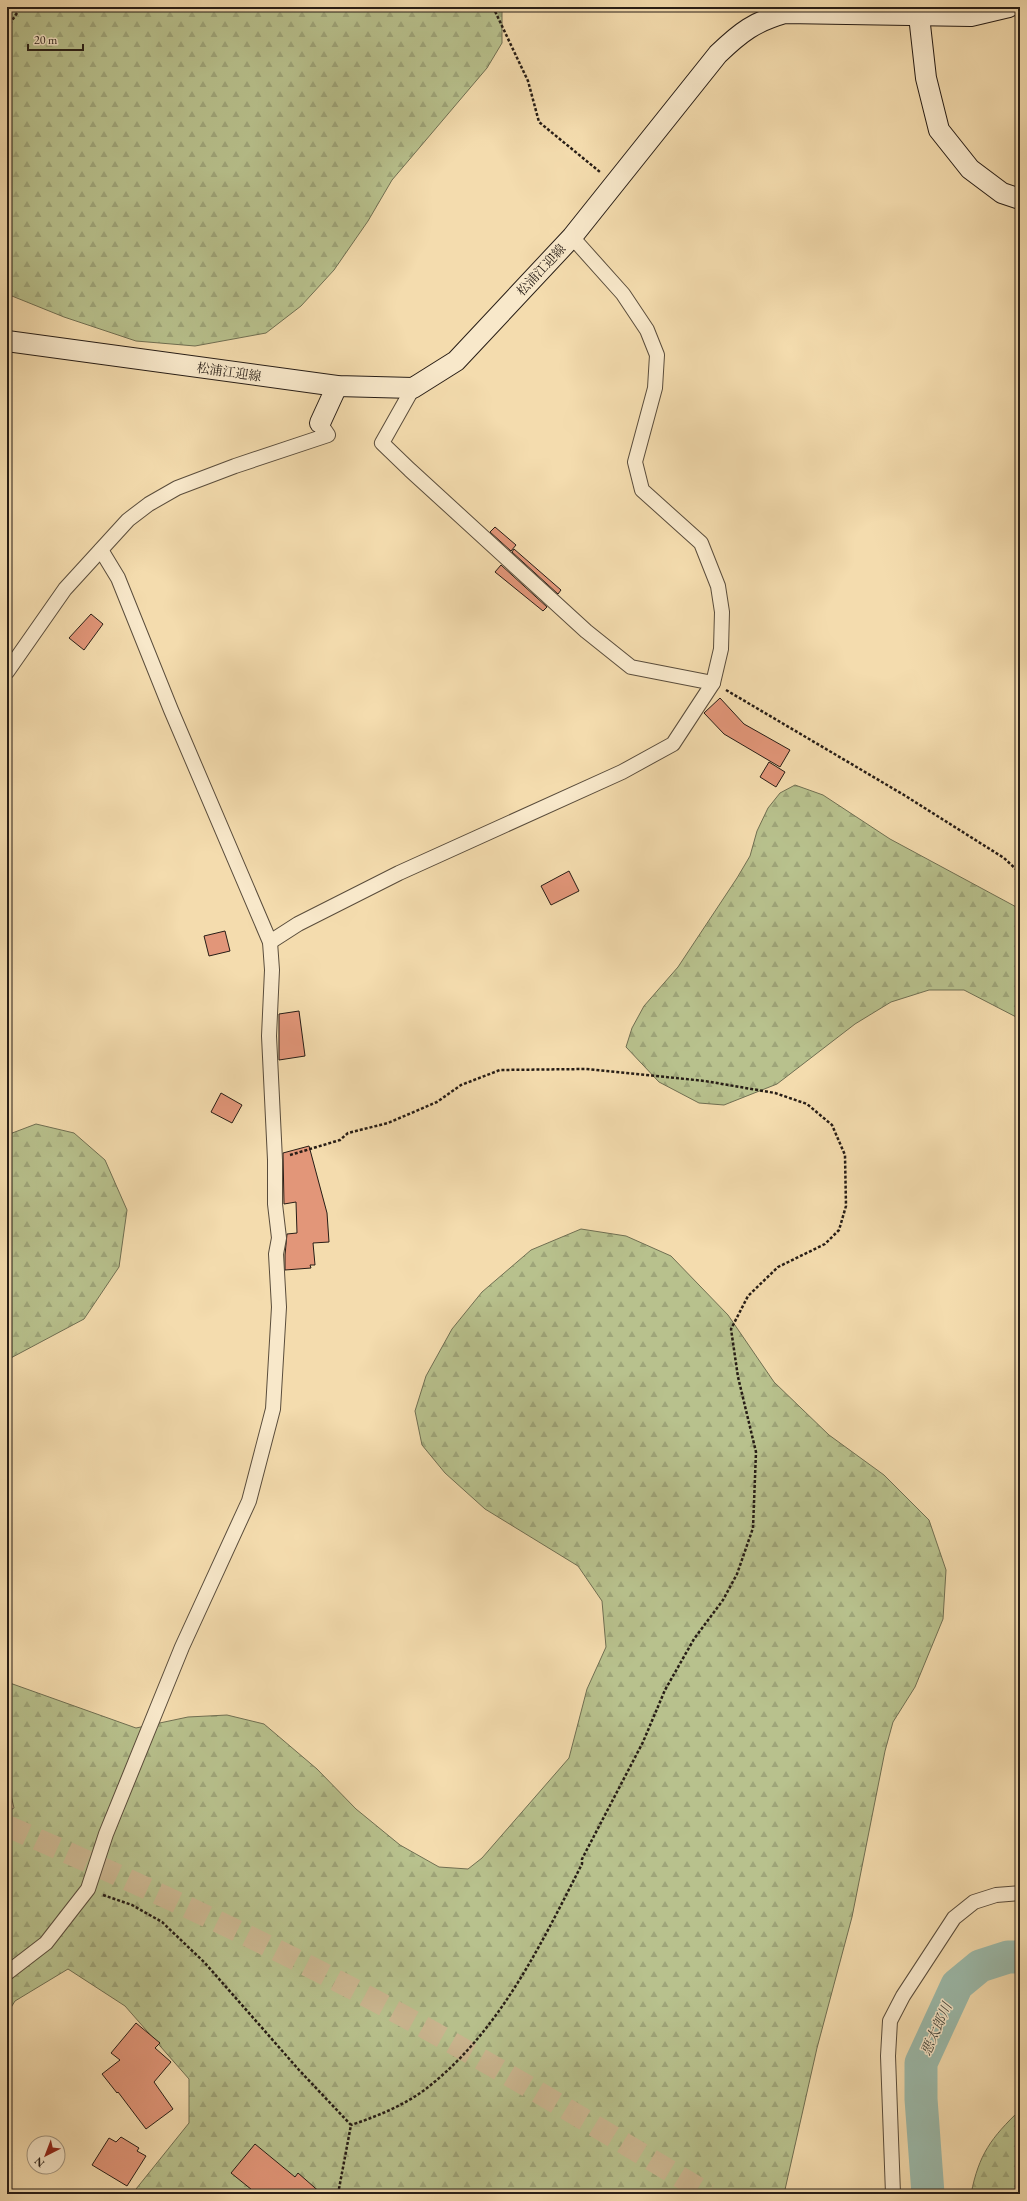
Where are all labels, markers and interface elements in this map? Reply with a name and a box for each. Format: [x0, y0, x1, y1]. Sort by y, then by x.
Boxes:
scale bar [28, 26, 83, 52]
text: 20 m [34, 32, 58, 48]
street label: 松浦江迎線 [513, 240, 569, 300]
street label: 松浦江迎線 [196, 359, 262, 385]
water label: 悪太郎川 [916, 1998, 956, 2058]
north arrow [26, 2135, 66, 2175]
text: N [31, 2154, 47, 2171]

